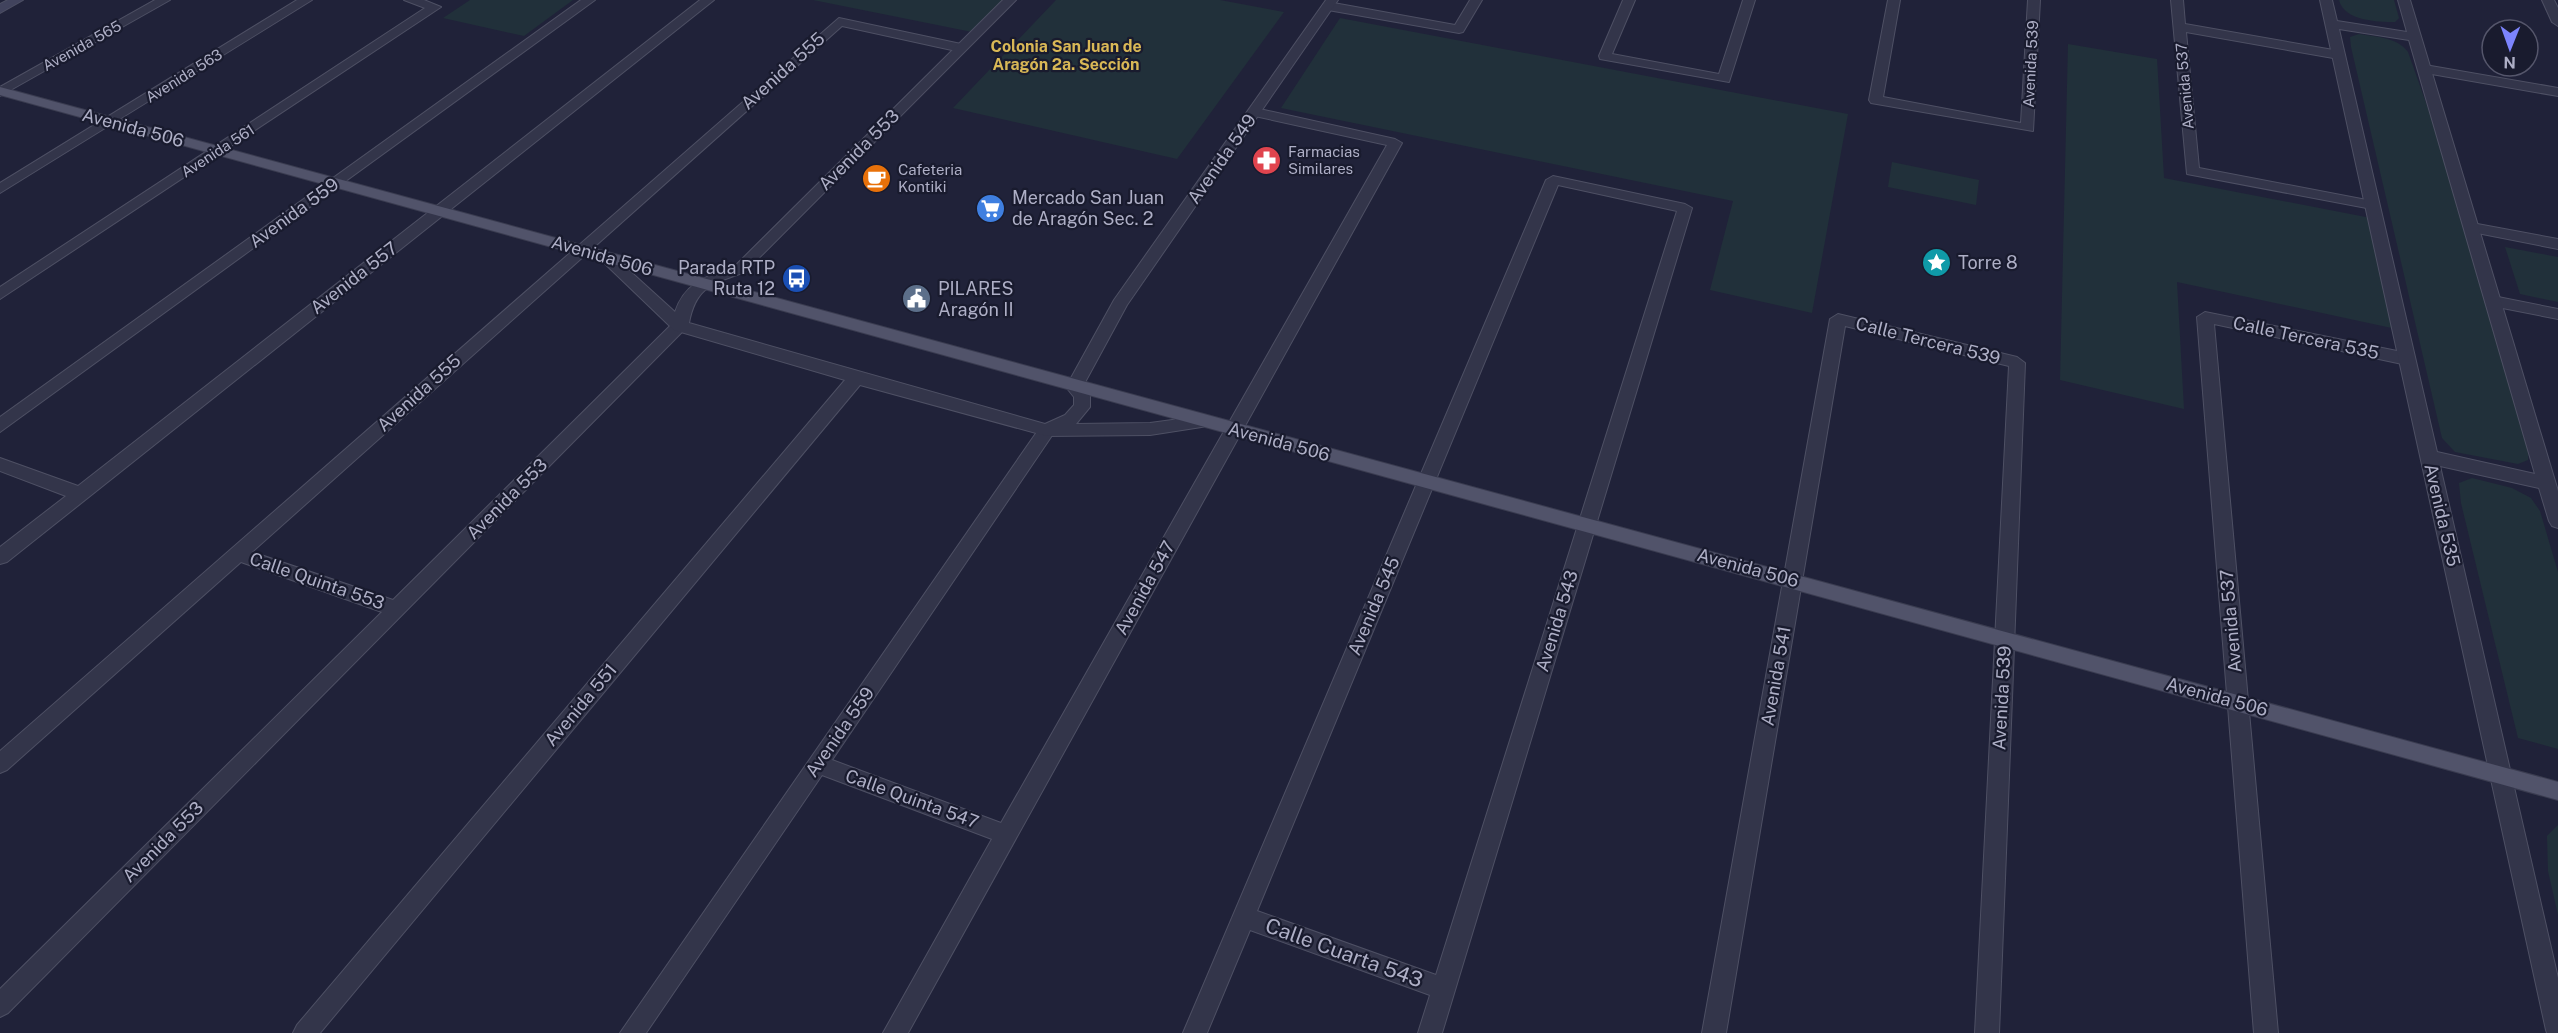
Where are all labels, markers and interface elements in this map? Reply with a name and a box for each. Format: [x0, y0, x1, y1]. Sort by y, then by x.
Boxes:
street label: Avenida 565 [39, 17, 124, 74]
north arrow [2480, 18, 2540, 78]
street label: Avenida 539 [2020, 20, 2041, 108]
street label: Avenida 555 [737, 28, 829, 114]
district label: Colonia San Juan de Aragón 2a. Sección [990, 37, 1142, 74]
street label: Avenida 537 [2172, 42, 2197, 130]
street label: Avenida 563 [142, 45, 225, 106]
text: N [2503, 53, 2516, 72]
street label: Avenida 506 [80, 104, 186, 151]
street label: Avenida 553 [814, 105, 903, 194]
street label: Avenida 549 [1183, 110, 1260, 208]
street label: Avenida 561 [178, 121, 258, 181]
place label: Farmacias Similares [1288, 143, 1360, 177]
pharmacy icon: Farmacias Similares [1251, 145, 1283, 177]
place label: Cafeteria Kontiki [898, 161, 962, 195]
cafe icon: Cafeteria Kontiki [861, 163, 893, 195]
street label: Avenida 559 [245, 173, 342, 252]
place label: Mercado San Juan de Aragón Sec. 2 [1012, 187, 1164, 229]
supermarket icon: Mercado San Juan de Aragón Sec. 2 [975, 192, 1007, 224]
street label: Avenida 506 [549, 231, 655, 280]
street label: Avenida 557 [306, 237, 401, 318]
place icon: Torre 8 [1921, 247, 1953, 279]
place label: Torre 8 [1958, 252, 2018, 273]
place label: Parada RTP Ruta 12 [678, 257, 775, 299]
bus stop icon: Parada RTP Ruta 12 [780, 262, 812, 294]
place label: PILARES Aragón II [938, 278, 1013, 320]
public building icon: PILARES Aragón II [901, 283, 933, 315]
street label: Calle Tercera 539 [1854, 312, 2003, 369]
street label: Calle Tercera 535 [2231, 312, 2381, 363]
street label: Avenida 555 [373, 350, 465, 436]
street label: Avenida 506 [1226, 418, 1332, 465]
street label: Avenida 553 [462, 454, 551, 543]
street label: Avenida 535 [2420, 461, 2465, 568]
street label: Avenida 547 [1110, 537, 1179, 638]
street label: Avenida 506 [1695, 544, 1801, 591]
street label: Calle Quinta 553 [247, 548, 387, 613]
street label: Avenida 545 [1343, 553, 1404, 658]
street label: Avenida 543 [1531, 568, 1582, 674]
street label: Avenida 537 [2216, 568, 2245, 674]
street label: Avenida 541 [1756, 624, 1795, 727]
street label: Avenida 539 [1988, 645, 2015, 751]
street label: Avenida 551 [540, 659, 621, 750]
street label: Avenida 506 [2164, 673, 2270, 720]
street label: Avenida 559 [801, 683, 878, 781]
street label: Calle Quinta 547 [843, 765, 982, 832]
street label: Avenida 553 [118, 797, 207, 886]
street label: Calle Cuarta 543 [1262, 912, 1426, 993]

